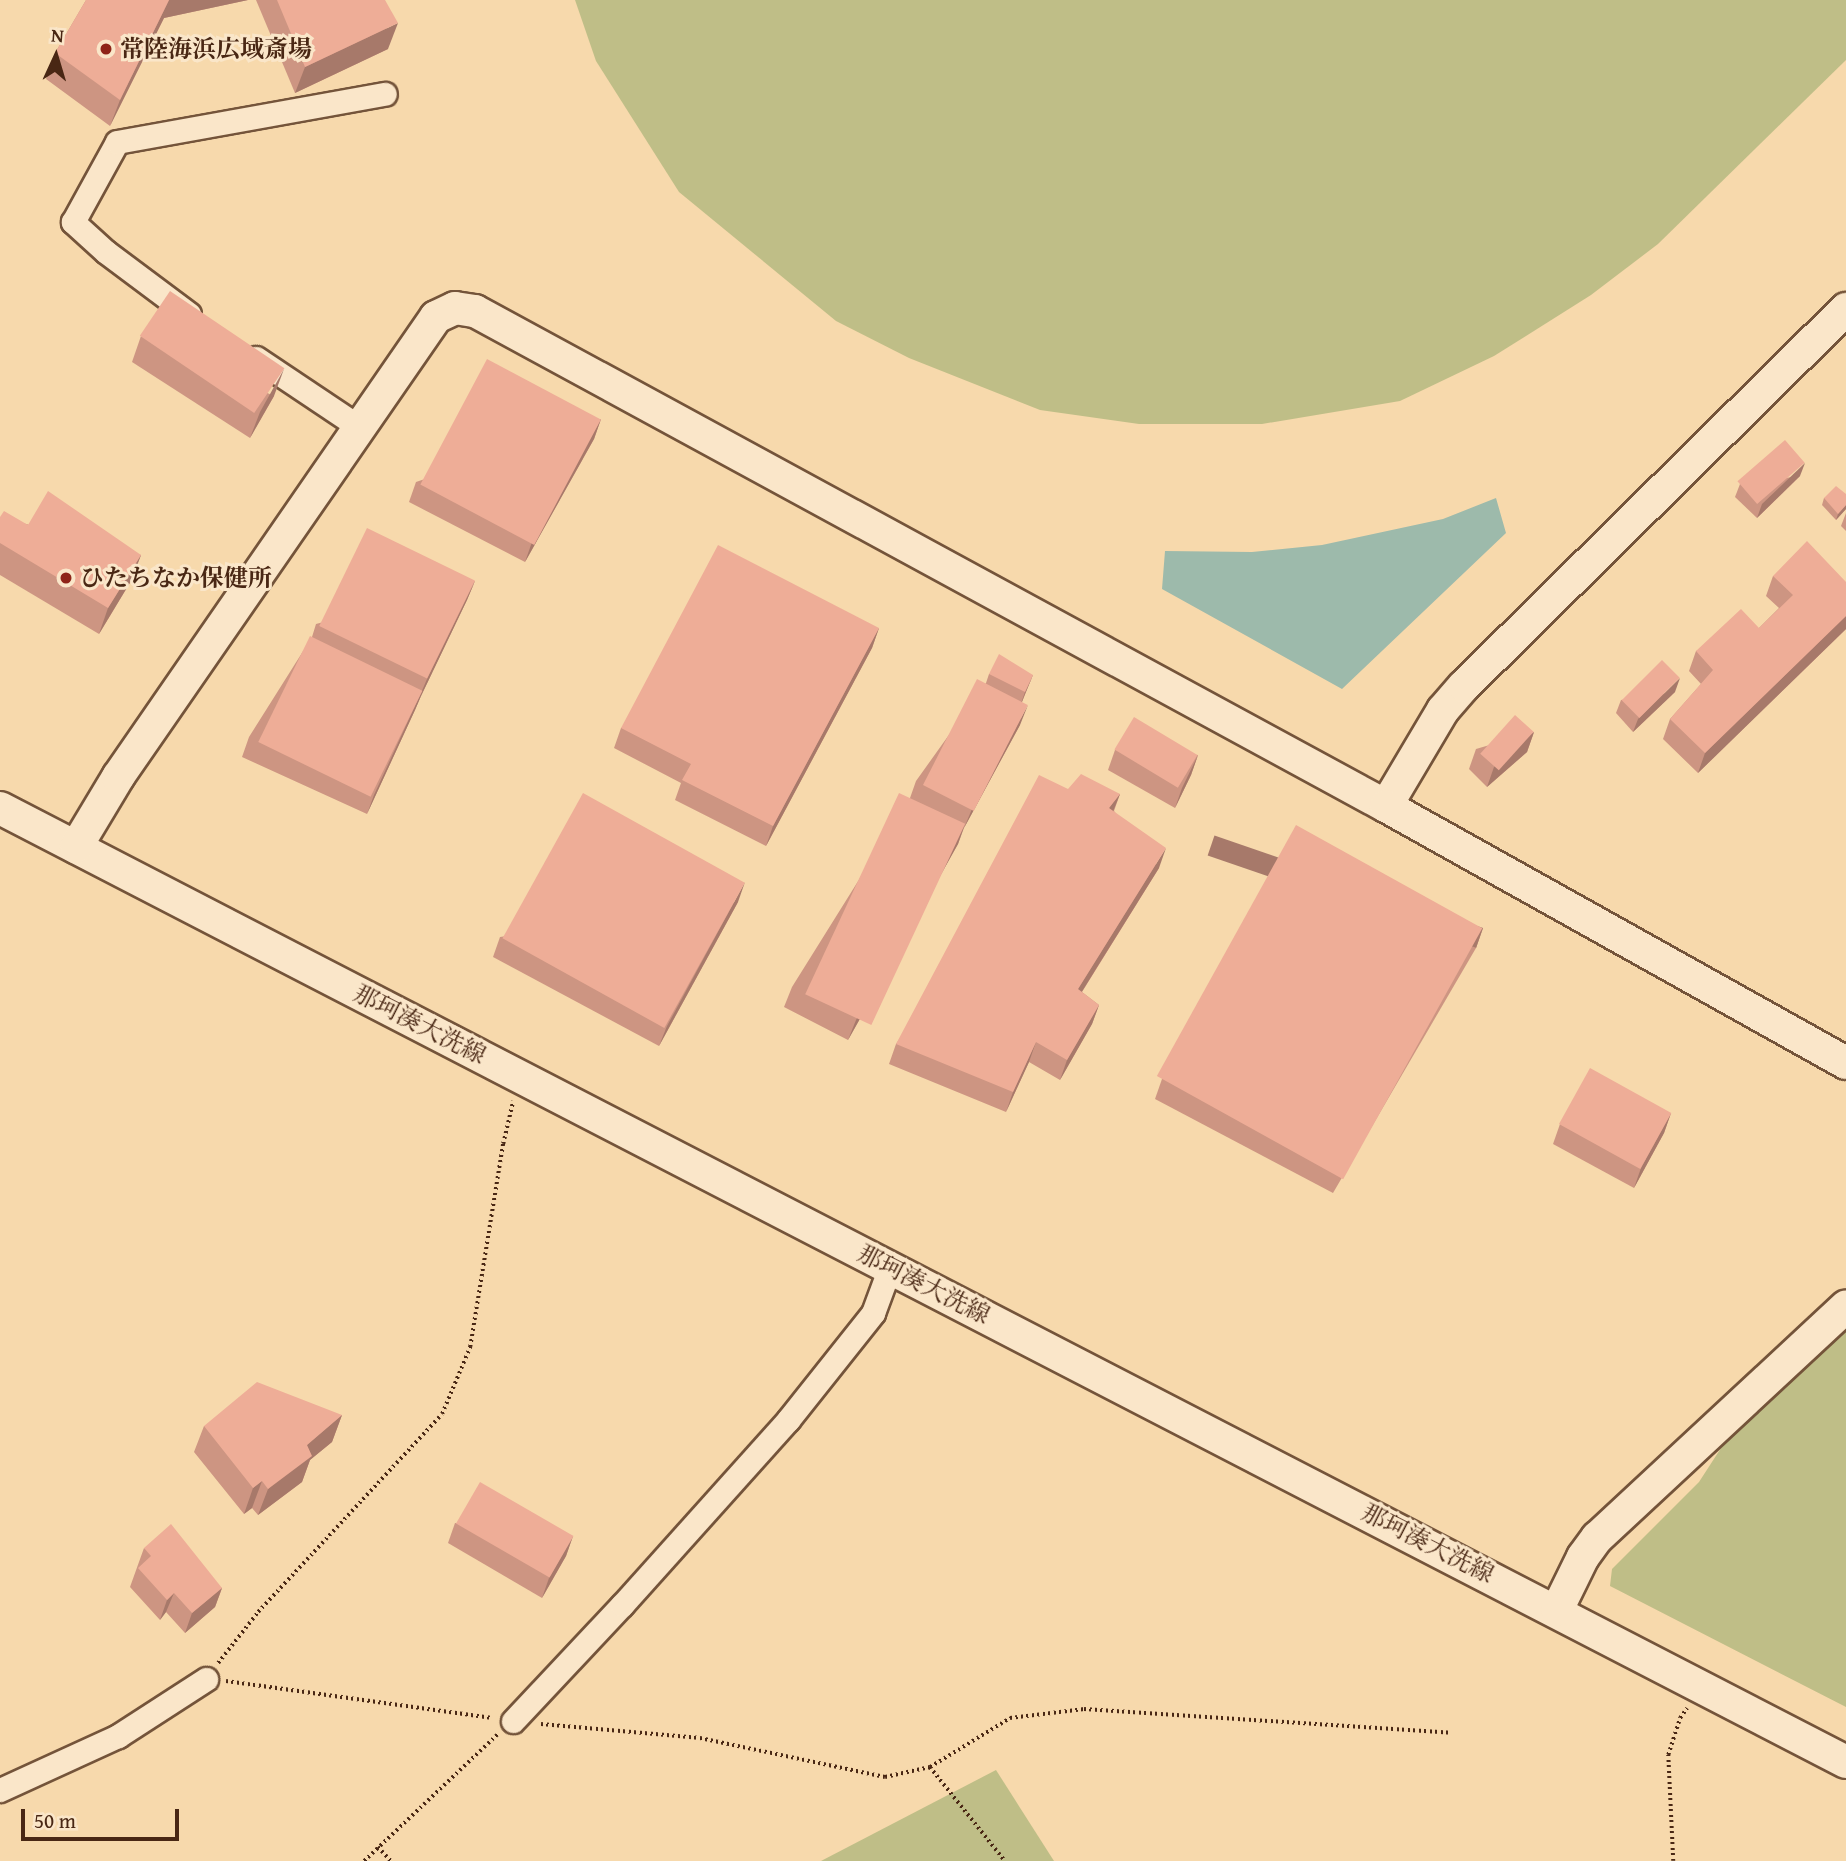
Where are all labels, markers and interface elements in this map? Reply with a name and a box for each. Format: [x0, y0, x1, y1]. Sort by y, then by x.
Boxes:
north arrow [21, 21, 91, 91]
text: N [50, 21, 65, 49]
place label: 常陸海浜広域斎場 [120, 35, 312, 63]
marker: 常陸海浜広域斎場 [98, 41, 114, 57]
place label: ひたちなか保健所 [80, 564, 272, 592]
marker: ひたちなか保健所 [58, 570, 74, 586]
street label: 那珂湊大洗線 [349, 978, 491, 1070]
street label: 那珂湊大洗線 [853, 1238, 995, 1330]
street label: 那珂湊大洗線 [1357, 1497, 1499, 1589]
scale bar [24, 1794, 182, 1838]
text: 50 m [34, 1805, 76, 1836]

